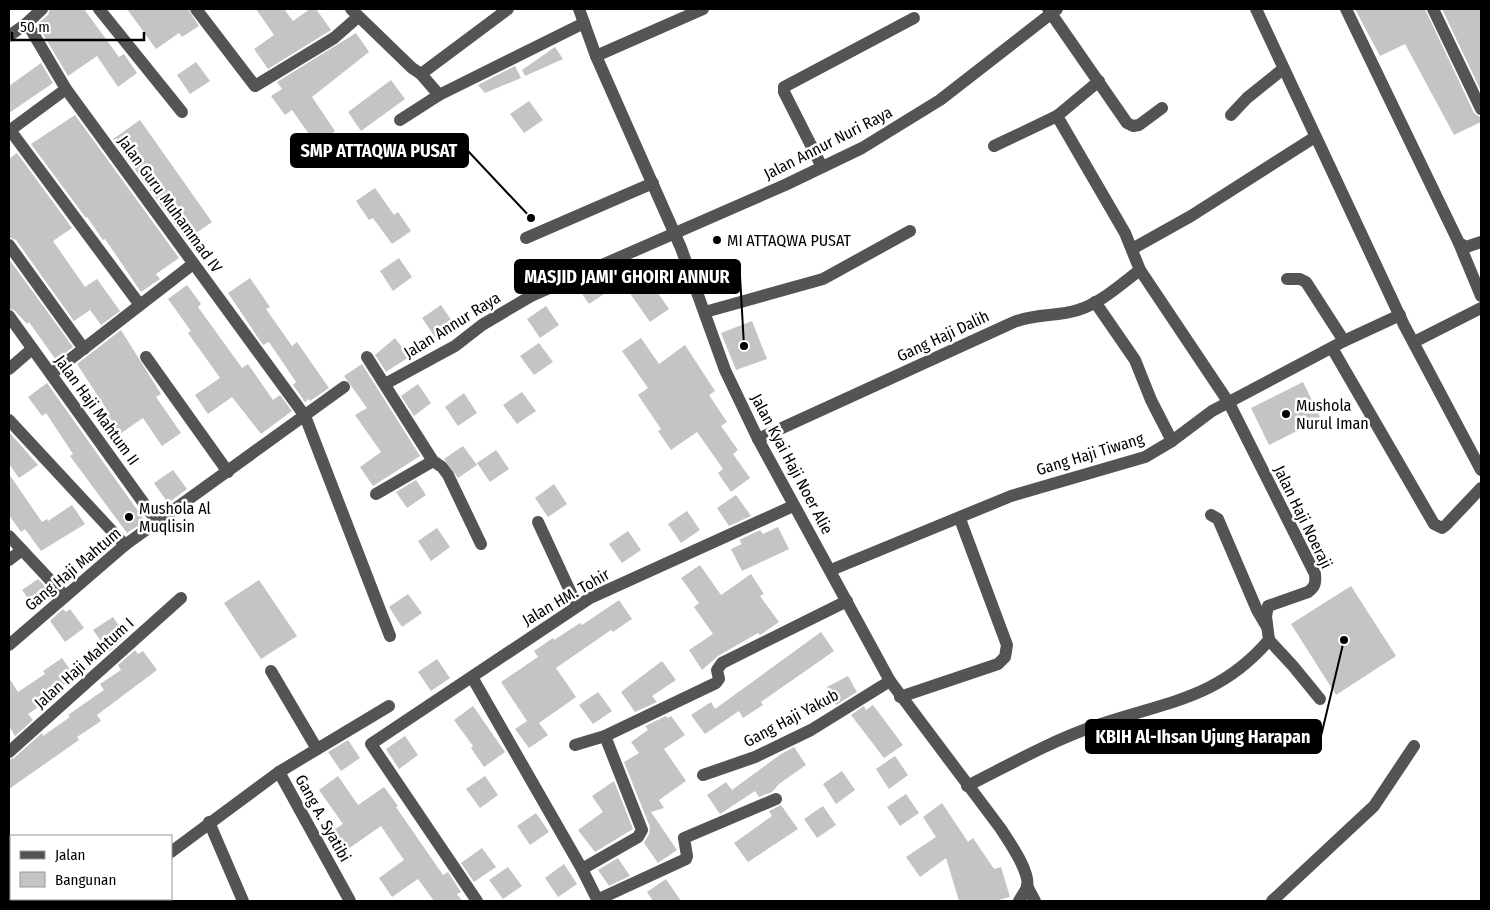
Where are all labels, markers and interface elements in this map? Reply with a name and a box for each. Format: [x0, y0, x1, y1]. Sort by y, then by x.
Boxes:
scale bar [12, 10, 145, 42]
text: 50 m [20, 18, 50, 36]
street label: Jalan Annur Nuri Raya [761, 102, 896, 184]
street label: Jalan Guru Muhammad IV [114, 132, 227, 277]
callout: SMP ATTAQWA PUSAT [291, 134, 468, 167]
text: SMP ATTAQWA PUSAT [301, 140, 458, 162]
place label: MI ATTAQWA PUSAT [727, 231, 852, 250]
marker: MI ATTAQWA PUSAT [711, 234, 723, 246]
callout: MASJID JAMI' GHOIRI ANNUR [515, 260, 740, 293]
text: MASJID JAMI' GHOIRI ANNUR [524, 266, 731, 288]
street label: Jalan Annur Raya [400, 288, 504, 362]
street label: Gang Haji Dalih [894, 306, 992, 366]
street label: Jalan Haji Mahtum II [51, 351, 143, 469]
street label: Jalan Kyai Haji Noer Alie [747, 391, 837, 538]
place label: Mushola Nurul Iman [1296, 396, 1369, 433]
marker: Mushola Nurul Iman [1280, 408, 1292, 420]
street label: Gang Haji Tiwang [1034, 428, 1147, 479]
street label: Jalan Haji Noeraji [1270, 462, 1336, 572]
place label: Mushola Al Muqlisin [139, 499, 211, 536]
marker: Mushola Al Muqlisin [123, 511, 135, 523]
street label: Gang Haji Mahtum [21, 523, 125, 615]
street label: Jalan HM. Tohir [519, 564, 613, 630]
street label: Jalan Haji Mahtum I [30, 613, 138, 713]
street label: Gang Haji Yakub [740, 685, 842, 751]
callout: KBIH Al-Ihsan Ujung Harapan [1086, 720, 1321, 753]
text: KBIH Al-Ihsan Ujung Harapan [1096, 726, 1310, 748]
street label: Gang A. Syatibi [291, 771, 355, 865]
legend [10, 835, 172, 900]
text: Jalan [55, 846, 85, 864]
text: Bangunan [55, 871, 116, 889]

